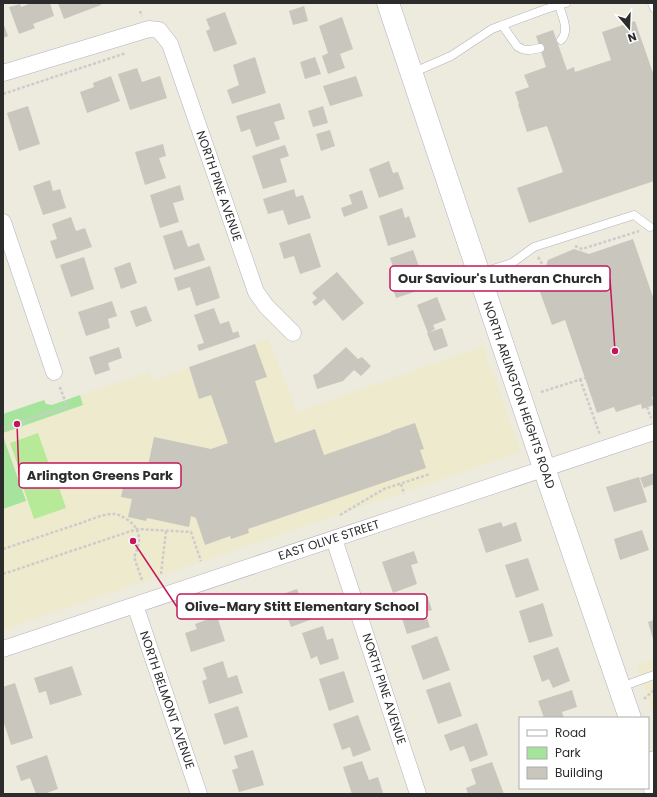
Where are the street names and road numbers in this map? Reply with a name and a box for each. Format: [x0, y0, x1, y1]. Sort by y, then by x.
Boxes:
street label: NORTH PINE AVENUE [193, 128, 246, 243]
street label: NORTH ARLINGTON HEIGHTS ROAD [479, 299, 560, 491]
street label: EAST OLIVE STREET [276, 515, 382, 564]
street label: NORTH BELMONT AVENUE [136, 629, 199, 771]
street label: NORTH PINE AVENUE [358, 631, 410, 747]

